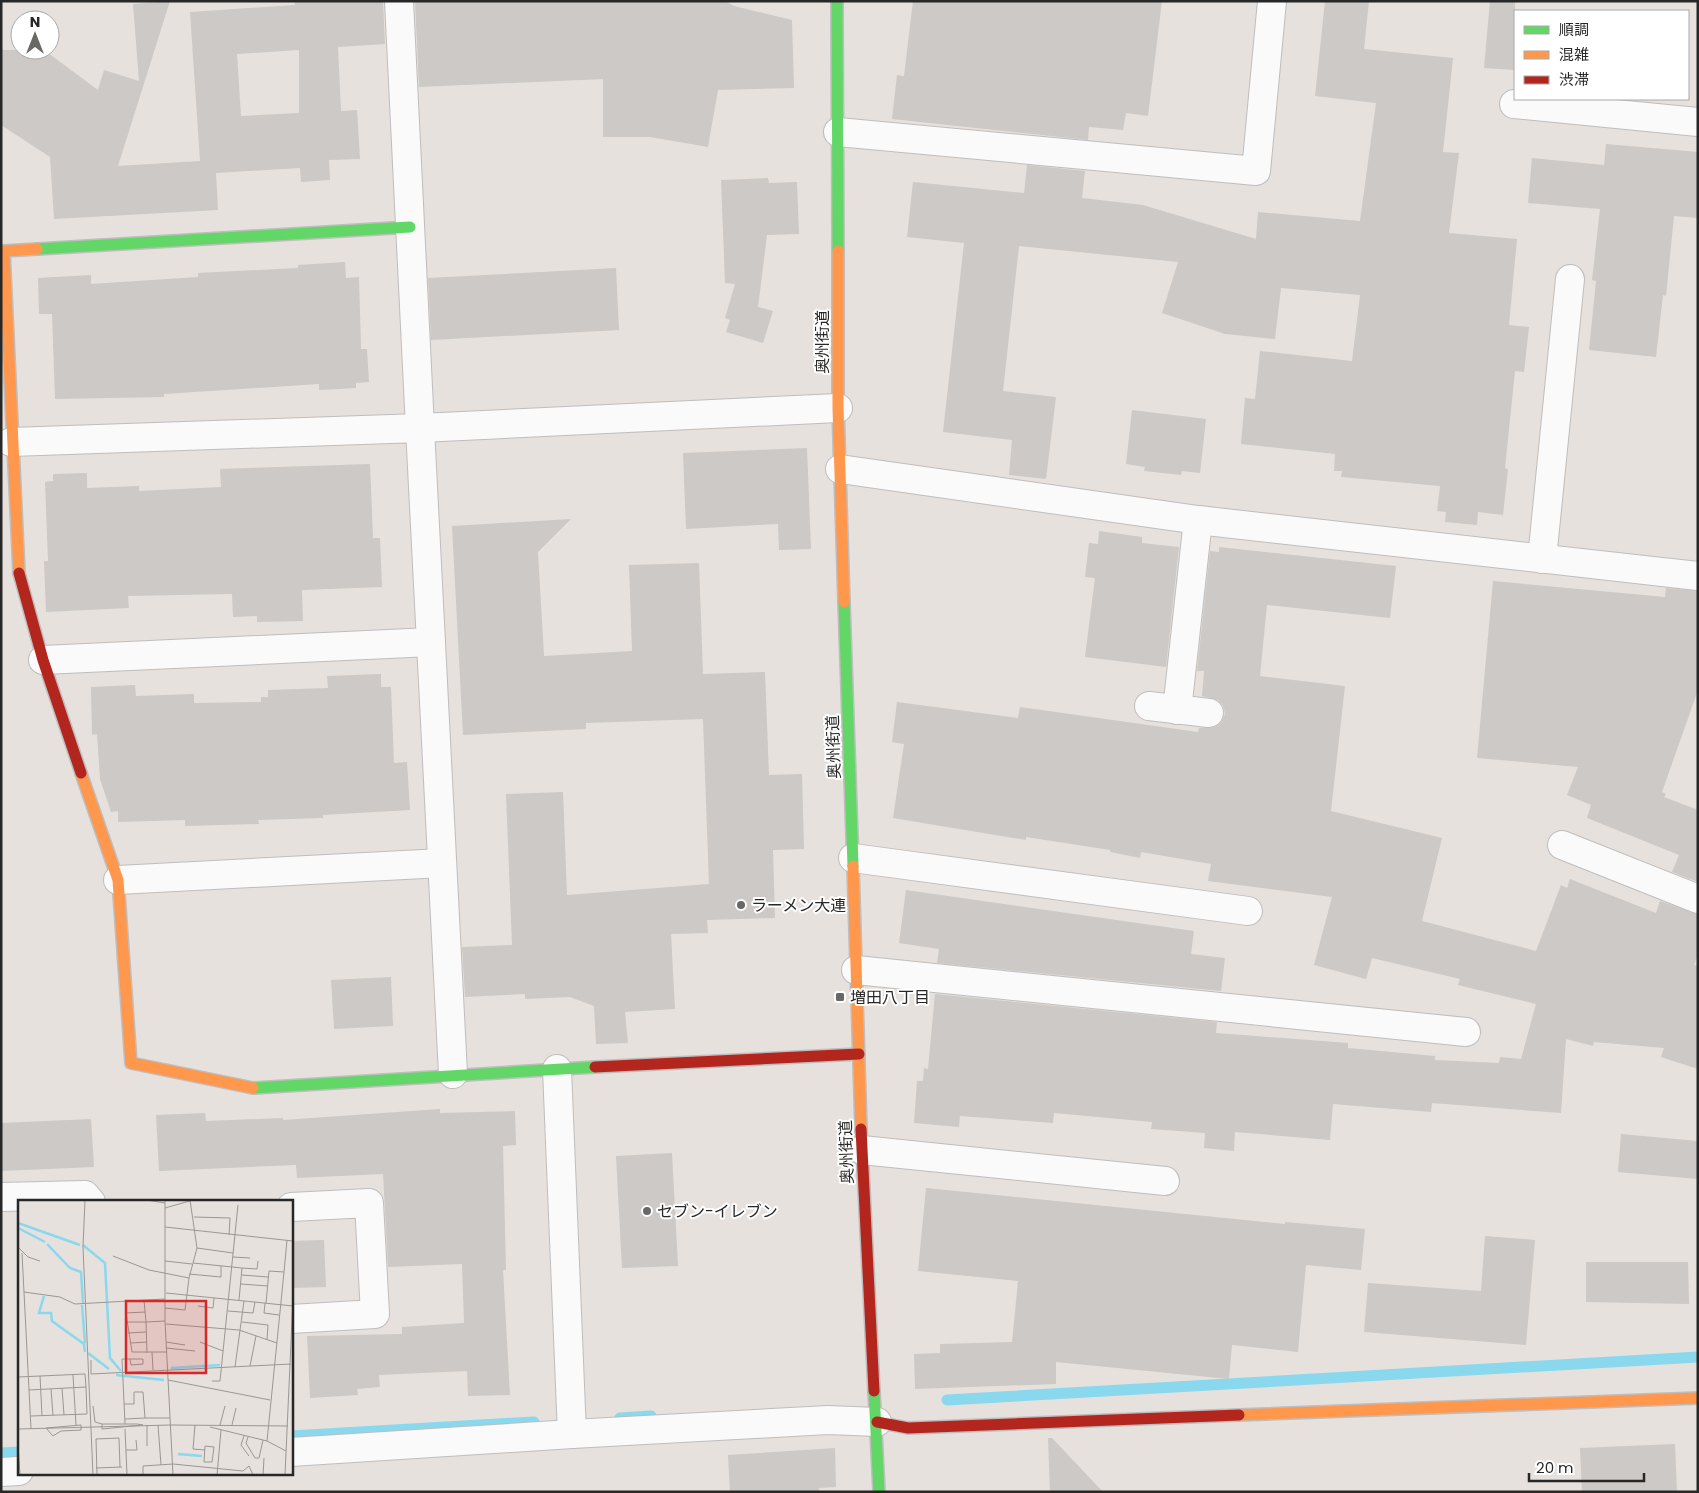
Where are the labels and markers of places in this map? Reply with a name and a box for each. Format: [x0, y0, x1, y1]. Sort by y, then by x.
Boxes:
place label: ラーメン大連 [751, 894, 846, 917]
marker: ラーメン大連 [735, 899, 747, 911]
place label: 増田八丁目 [850, 986, 930, 1009]
marker: 増田八丁目 [834, 991, 846, 1003]
place label: セブン-イレブン [657, 1200, 778, 1223]
marker: セブン-イレブン [641, 1205, 653, 1217]

